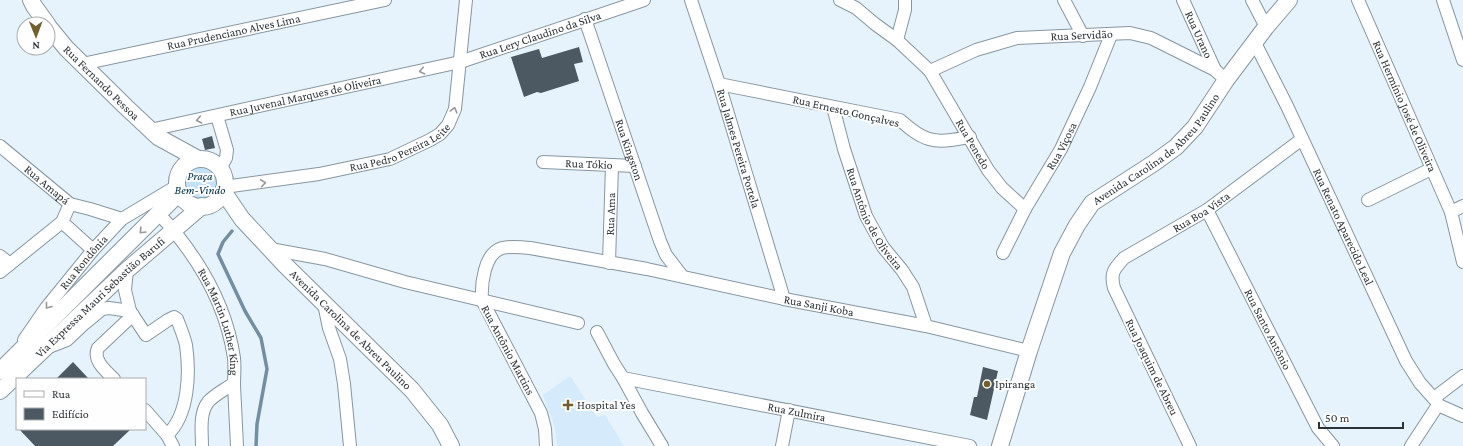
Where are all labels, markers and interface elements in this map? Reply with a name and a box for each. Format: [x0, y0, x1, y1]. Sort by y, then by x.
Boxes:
street label: Rua Lery Claudino da Silva [478, 8, 603, 62]
street label: Rua Urano [1182, 9, 1216, 60]
street label: Rua Prudenciano Alves Lima [166, 11, 302, 53]
north arrow [16, 16, 56, 56]
street label: Rua Servidão [1050, 27, 1113, 44]
street label: Rua Hermínio José de Oliveira [1370, 38, 1440, 175]
text: N [32, 40, 40, 52]
street label: Rua Fernando Pessoa [60, 42, 143, 123]
one-way arrow [419, 66, 425, 74]
street label: Rua Juvenal Marques de Oliveira [228, 72, 383, 119]
street label: Rua Jalmes Pereira Portela [714, 87, 763, 210]
street label: Avenida Carolina de Abreu Paulino [1090, 91, 1222, 208]
street label: Rua Ernesto Gonçalves [791, 92, 901, 130]
one-way arrow [449, 106, 457, 113]
one-way arrow [196, 115, 202, 123]
street label: Rua Kingston [612, 117, 646, 183]
street label: Rua Penedo [953, 117, 993, 172]
street label: Rua Pedro Pereira Leite [348, 120, 453, 174]
street label: Rua Viçosa [1043, 120, 1080, 172]
street label: Rua Tókio [565, 156, 613, 172]
street label: Rua Amapá [21, 162, 73, 208]
street label: Rua Antônio de Oliveira [844, 166, 906, 273]
street label: Rua Renato Aparecido Leal [1310, 166, 1377, 287]
park label: Praça Bem-Vindo [175, 169, 225, 197]
one-way arrow [260, 179, 266, 188]
street label: Rua Boa Vista [1170, 188, 1233, 235]
street label: Rua Ama [603, 192, 618, 236]
one-way arrow [139, 226, 147, 234]
street label: Rua Rondônia [57, 232, 111, 292]
street label: Via Expressa Mauri Sebastião Barufi [32, 234, 168, 361]
street label: Rua Martin Luther King [195, 266, 241, 376]
street label: Avenida Carolina de Abreu Paulino [287, 267, 415, 393]
street label: Rua Santo Antônio [1241, 287, 1294, 372]
street label: Rua Sanji Koba [783, 292, 856, 319]
one-way arrow [45, 302, 52, 309]
street label: Rua Antônio Martins [478, 303, 538, 398]
street label: Rua Joaquim de Abreu [1123, 316, 1182, 418]
place label: Ipiranga [995, 377, 1036, 391]
legend [16, 378, 146, 430]
marker: Ipiranga [982, 379, 992, 389]
text: Rua [52, 387, 71, 401]
place label: Hospital Yes [577, 398, 636, 412]
marker: Hospital Yes [562, 399, 574, 411]
street label: Rua Zulmira [767, 400, 827, 425]
scale bar [1319, 404, 1403, 430]
text: Edifício [52, 407, 89, 421]
text: 50 m [1325, 411, 1350, 425]

